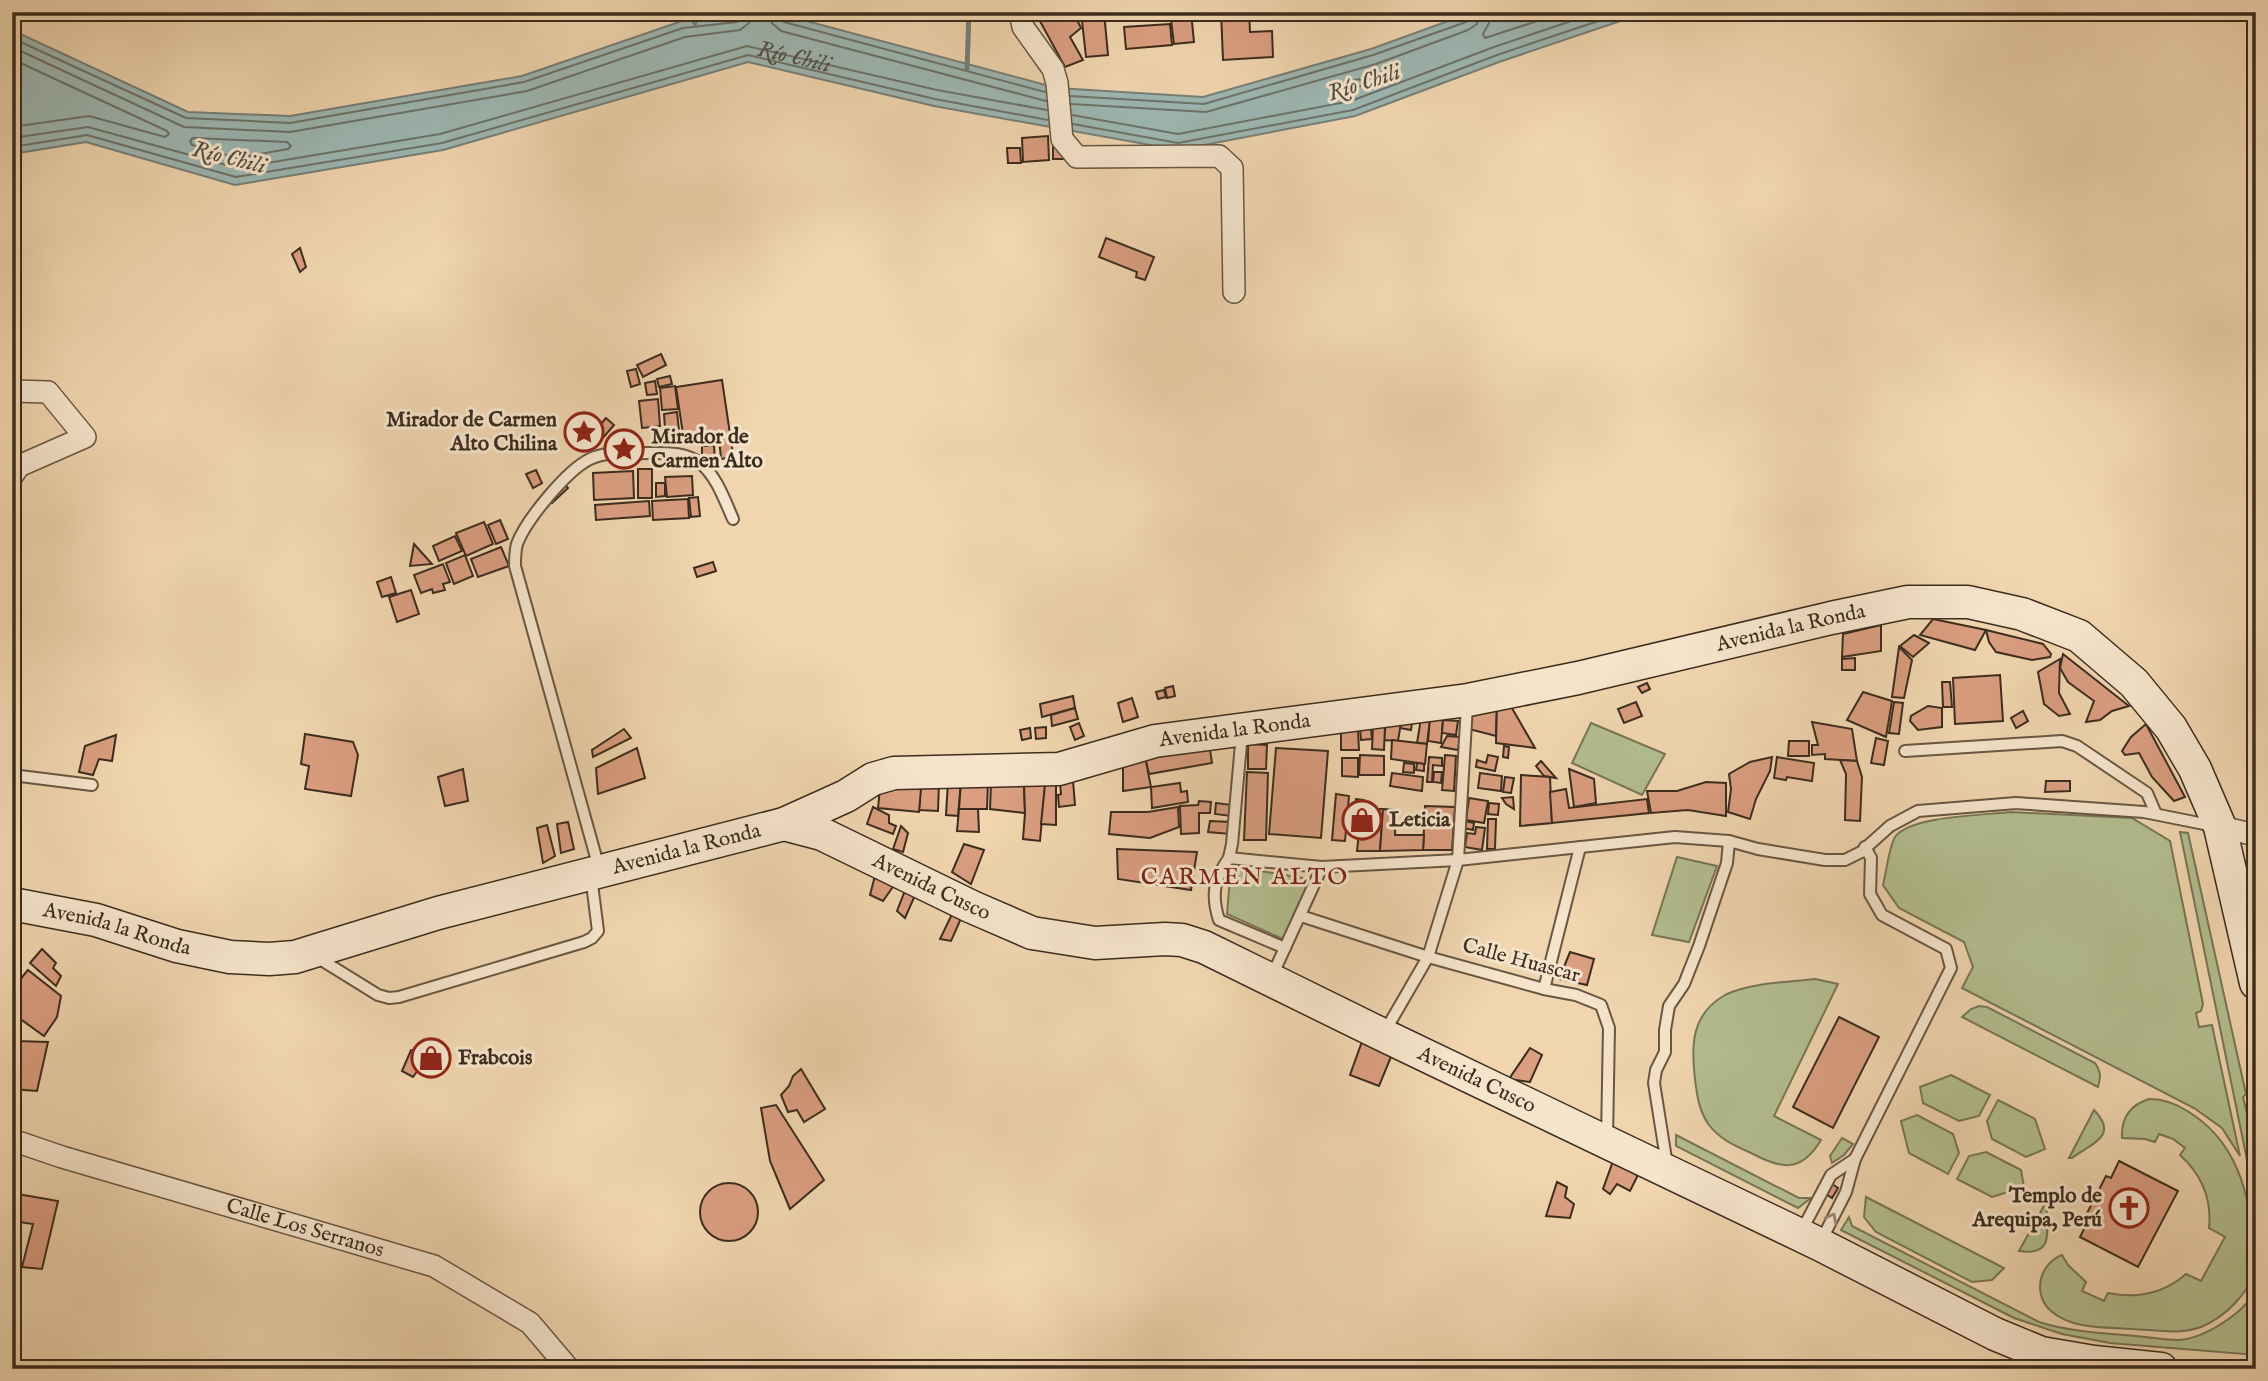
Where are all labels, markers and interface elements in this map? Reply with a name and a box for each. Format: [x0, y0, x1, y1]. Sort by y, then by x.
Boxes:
water label: Río Chili [755, 34, 835, 80]
water label: Río Chili [1324, 57, 1405, 108]
water label: Río Chili [189, 135, 270, 181]
place label: Mirador de Carmen Alto Chilina [386, 407, 558, 458]
place icon: Mirador de Carmen Alto Chilina [563, 411, 605, 453]
place label: Mirador de Carmen Alto [651, 424, 763, 475]
place icon: Mirador de Carmen Alto [603, 428, 645, 470]
street label: Avenida la Ronda [1713, 598, 1869, 658]
street label: Avenida la Ronda [1157, 707, 1313, 754]
shop icon: Leticia [1341, 799, 1383, 841]
place label: Leticia [1389, 807, 1451, 834]
street label: Avenida la Ronda [608, 817, 764, 881]
street label: Avenida Cusco [867, 847, 995, 927]
district label: CARMEN ALTO [1141, 862, 1349, 893]
street label: Avenida la Ronda [40, 897, 194, 962]
street label: Calle Huascar [1459, 932, 1583, 990]
shop icon: Frabcois [410, 1037, 452, 1079]
street label: Avenida Cusco [1412, 1040, 1540, 1120]
place label: Frabcois [458, 1045, 532, 1072]
place label: Templo de Arequipa, Perú [1972, 1183, 2102, 1234]
church icon: Templo de Arequipa, Perú [2108, 1187, 2150, 1229]
street label: Calle Los Serranos [223, 1192, 387, 1264]
one-way arrow [1824, 1213, 1838, 1225]

